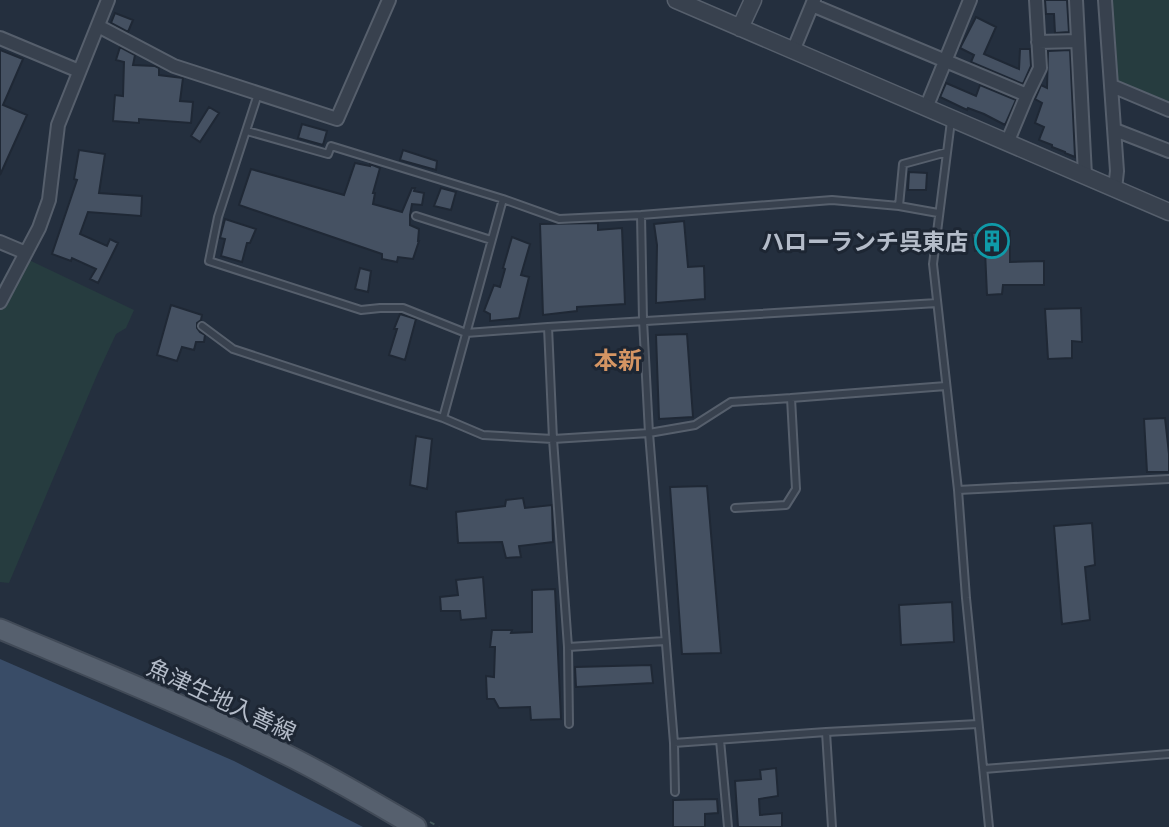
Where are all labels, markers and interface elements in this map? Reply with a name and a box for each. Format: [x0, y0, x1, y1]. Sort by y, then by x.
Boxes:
building icon: ハローランチ呉東店 [973, 222, 1011, 260]
place label: ハローランチ呉東店 [761, 226, 968, 256]
district label: 本新 [594, 344, 642, 376]
street label: 魚津生地入善線 [143, 651, 301, 747]

